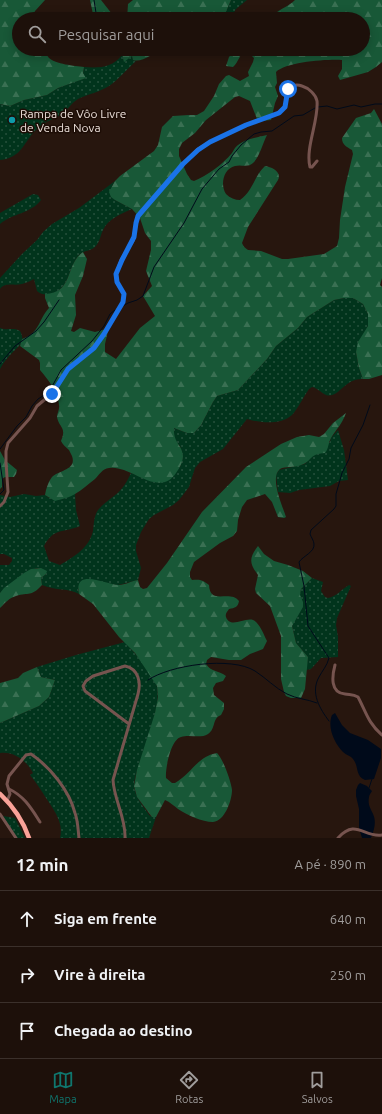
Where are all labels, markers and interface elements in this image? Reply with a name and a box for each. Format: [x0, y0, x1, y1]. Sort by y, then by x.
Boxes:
search box [12, 12, 370, 56]
icon: search [26, 23, 48, 45]
text: Pesquisar aqui [58, 26, 154, 43]
route start [279, 80, 297, 98]
place label: Rampa de Vôo Livre de Venda Nova [20, 107, 126, 134]
marker: Rampa de Vôo Livre de Venda Nova [7, 115, 17, 125]
route end [43, 385, 61, 403]
text: 12 min [16, 855, 69, 874]
text: A pé · 890 m [294, 857, 366, 871]
icon: ahead [16, 908, 38, 930]
text: Siga em frente [54, 910, 157, 927]
text: 640 m [330, 912, 366, 926]
icon: right [16, 964, 38, 986]
text: Vire à direita [54, 966, 146, 983]
text: 250 m [330, 968, 366, 982]
icon: arrive [16, 1020, 38, 1042]
text: Chegada ao destino [54, 1022, 193, 1039]
tab: Mapa [49, 1069, 77, 1105]
tab: Rotas [175, 1069, 203, 1105]
tab: Salvos [302, 1069, 333, 1105]

